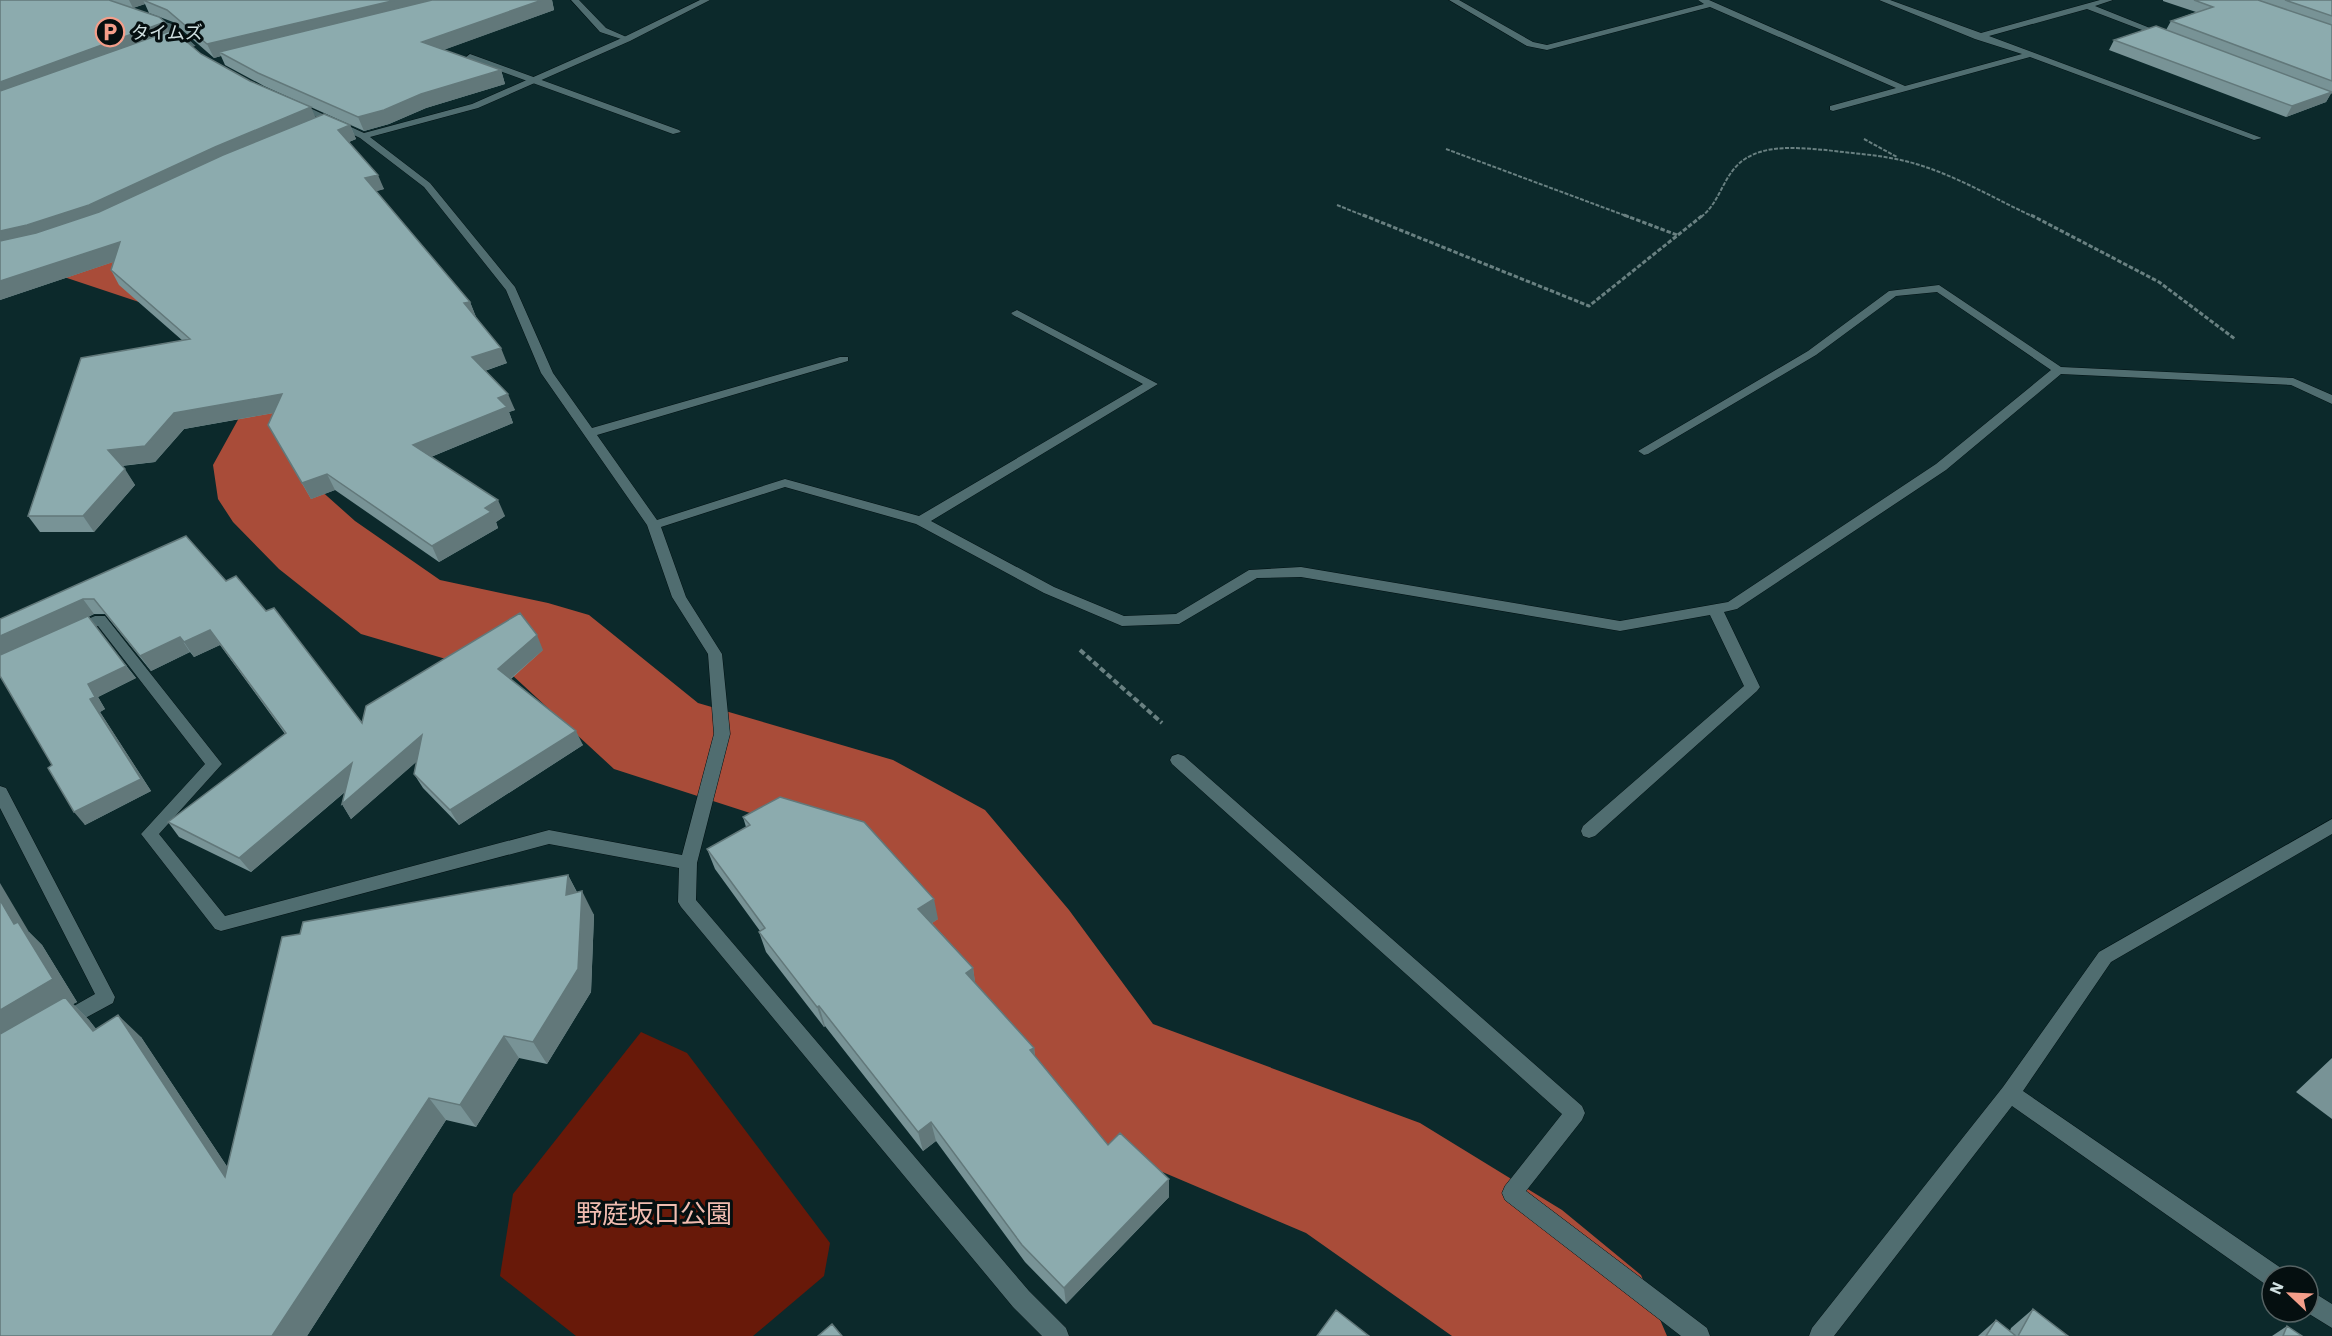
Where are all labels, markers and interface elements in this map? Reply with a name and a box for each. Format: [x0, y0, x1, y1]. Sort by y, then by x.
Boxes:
parking icon: タイムズ [94, 16, 126, 48]
place label: タイムズ [131, 21, 203, 44]
park label: 野庭坂口公園 [576, 1196, 732, 1230]
north arrow [2260, 1264, 2320, 1324]
text: N [2265, 1279, 2288, 1297]

